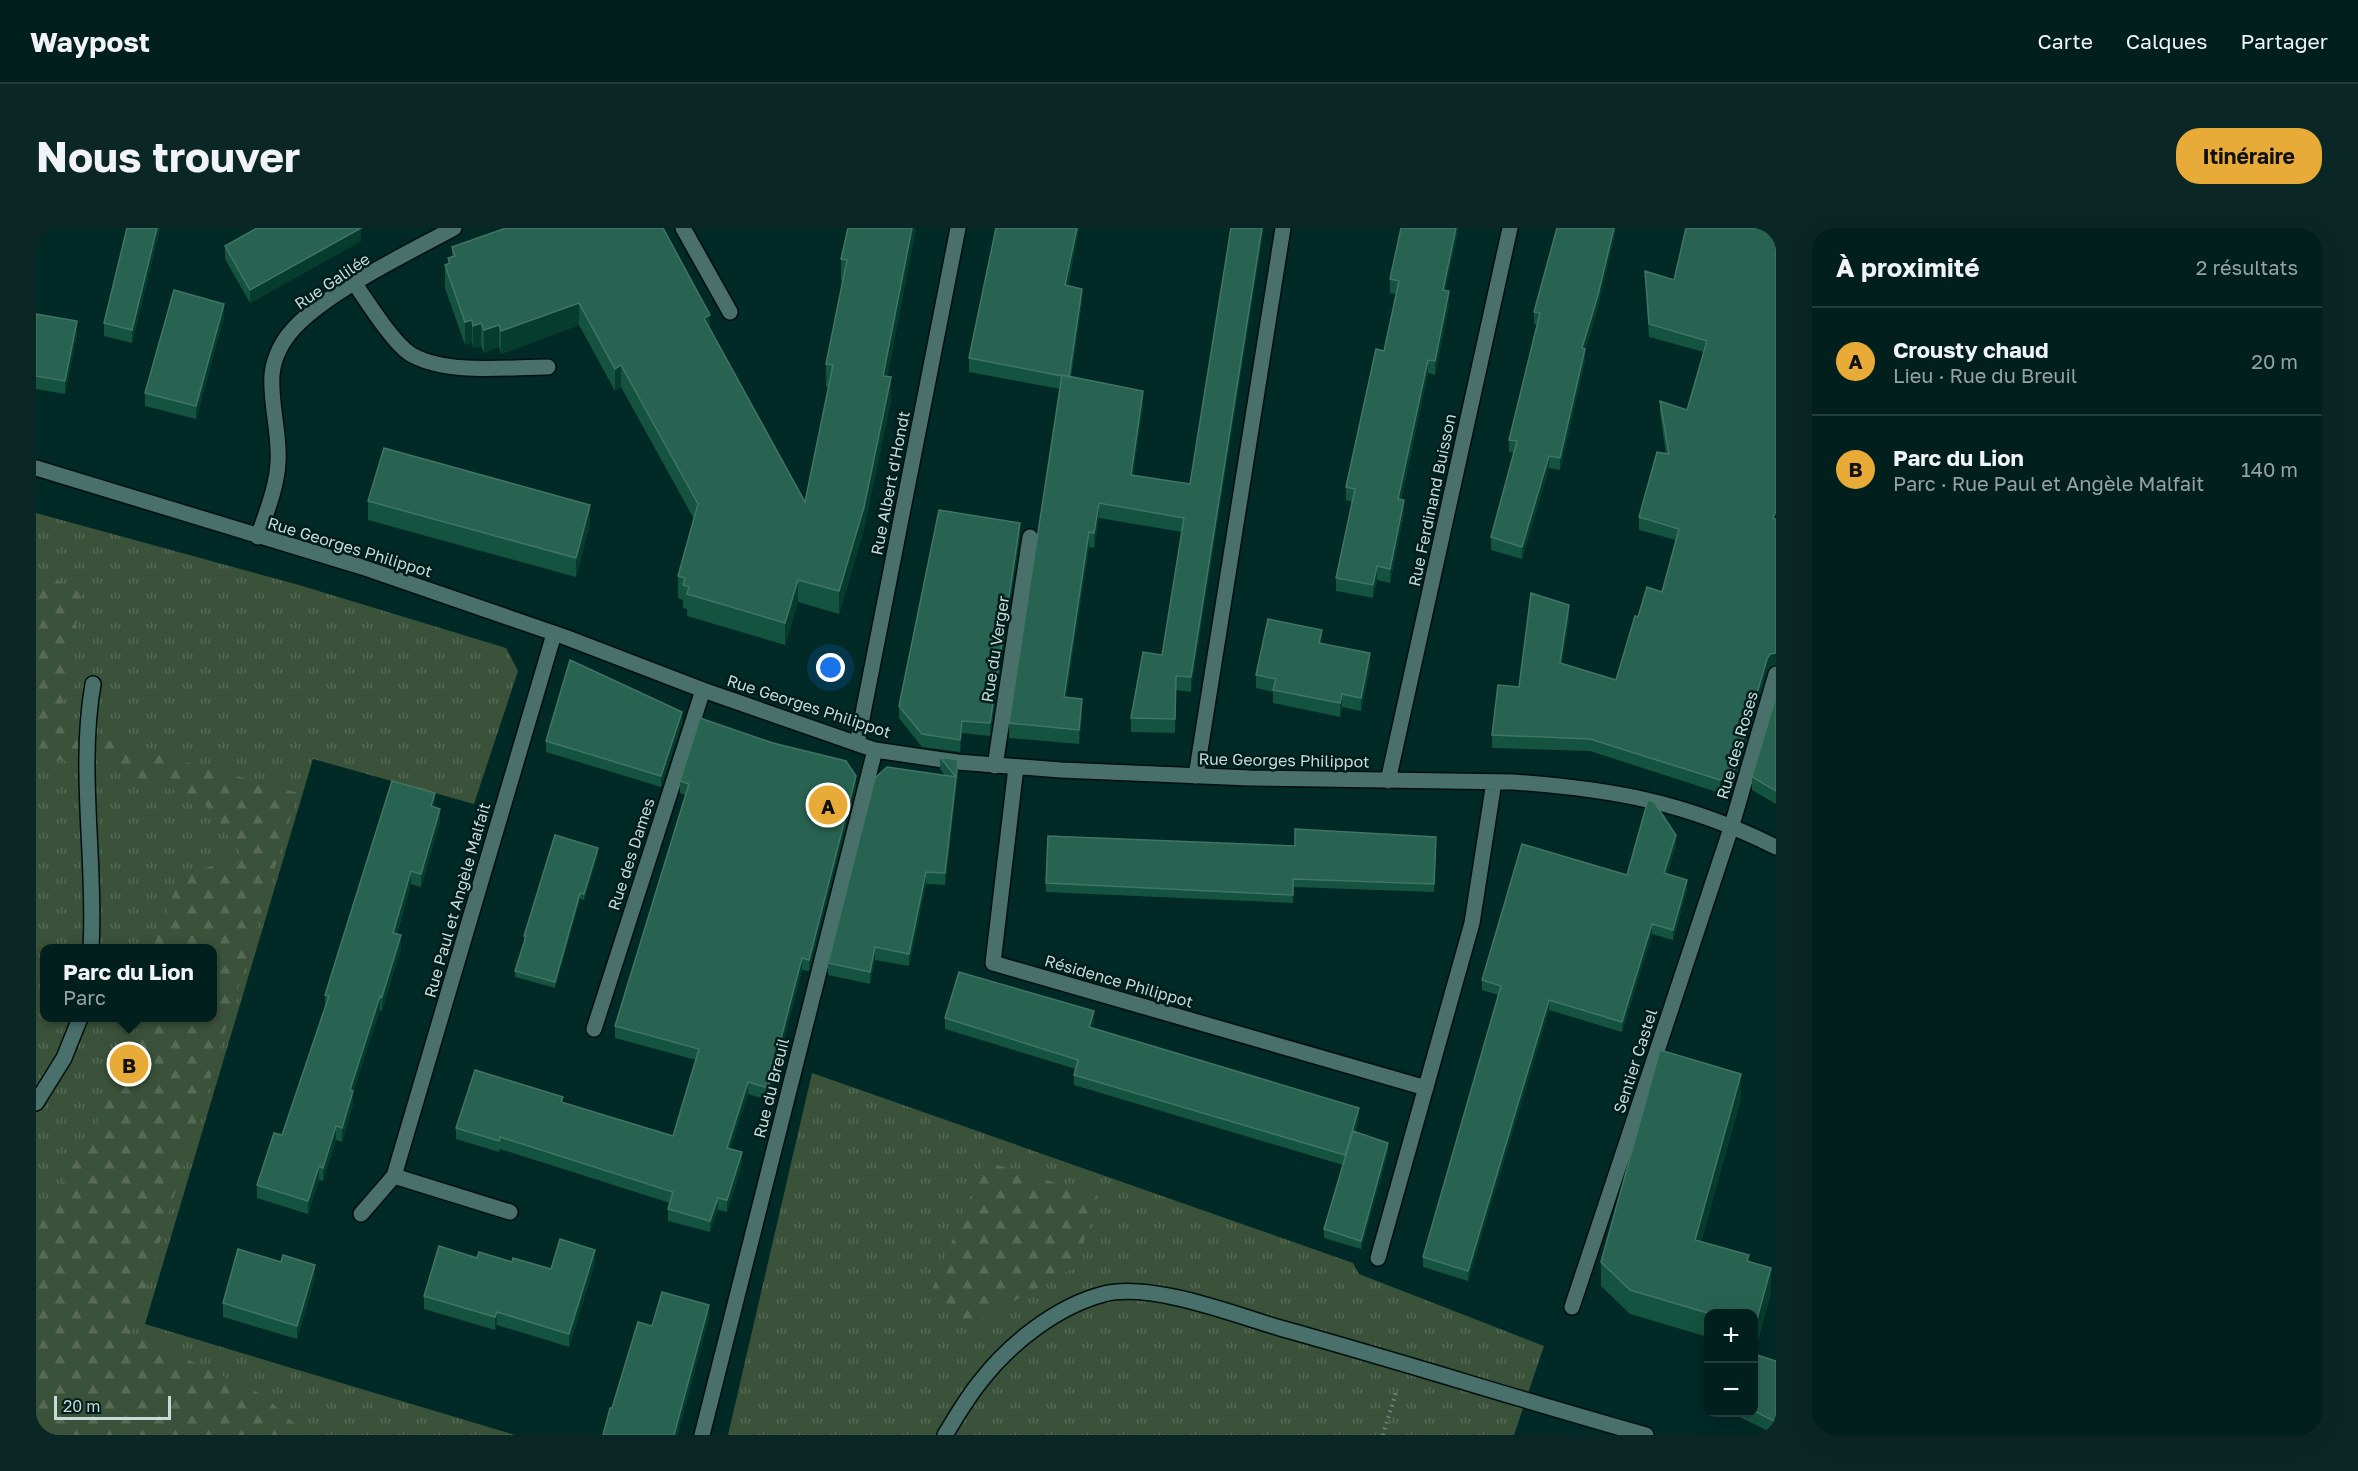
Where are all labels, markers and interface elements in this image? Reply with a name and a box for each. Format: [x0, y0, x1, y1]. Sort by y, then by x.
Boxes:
text: Waypost [30, 25, 150, 58]
text: Carte [2037, 28, 2093, 54]
text: Calques [2126, 28, 2207, 54]
text: Partager [2240, 28, 2328, 54]
button: Itinéraire [2176, 128, 2322, 184]
text: Nous trouver [36, 131, 300, 181]
street label: Rue Galilée [290, 248, 374, 314]
text: À proximité [1836, 252, 1980, 283]
text: 2 résultats [2196, 255, 2298, 279]
text: Crousty chaud [1893, 336, 2048, 363]
text: A [1848, 349, 1863, 373]
text: 20 m [2251, 349, 2298, 373]
text: Lieu · Rue du Breuil [1893, 363, 2077, 387]
street label: Rue Albert d'Hondt [866, 409, 914, 557]
street label: Rue Ferdinand Buisson [1404, 412, 1460, 588]
text: Parc du Lion [1893, 444, 2024, 471]
text: B [1848, 457, 1863, 481]
text: 140 m [2241, 457, 2298, 481]
text: Parc · Rue Paul et Angèle Malfait [1893, 471, 2204, 495]
street label: Rue Georges Philippot [265, 512, 435, 582]
street label: Rue du Verger [977, 594, 1013, 704]
your location [816, 653, 845, 682]
street label: Rue Georges Philippot [725, 670, 893, 742]
street label: Rue des Roses [1712, 689, 1762, 801]
street label: Rue Georges Philippot [1198, 749, 1370, 771]
pin: A [808, 782, 848, 828]
street label: Rue des Dames [603, 795, 659, 913]
street label: Rue Paul et Angèle Malfait [420, 800, 494, 1000]
popup [40, 944, 217, 1022]
street label: Résidence Philippot [1042, 950, 1196, 1012]
text: Parc du Lion [63, 958, 194, 985]
text: Parc [63, 985, 106, 1009]
street label: Sentier Castel [1609, 1006, 1661, 1116]
street label: Rue du Breuil [749, 1036, 793, 1140]
pin: B [110, 1042, 148, 1086]
map controls [1704, 1309, 1758, 1417]
button: + [1704, 1309, 1758, 1363]
button: − [1704, 1363, 1758, 1417]
scale bar [54, 1393, 171, 1420]
text: 20 m [63, 1396, 100, 1416]

